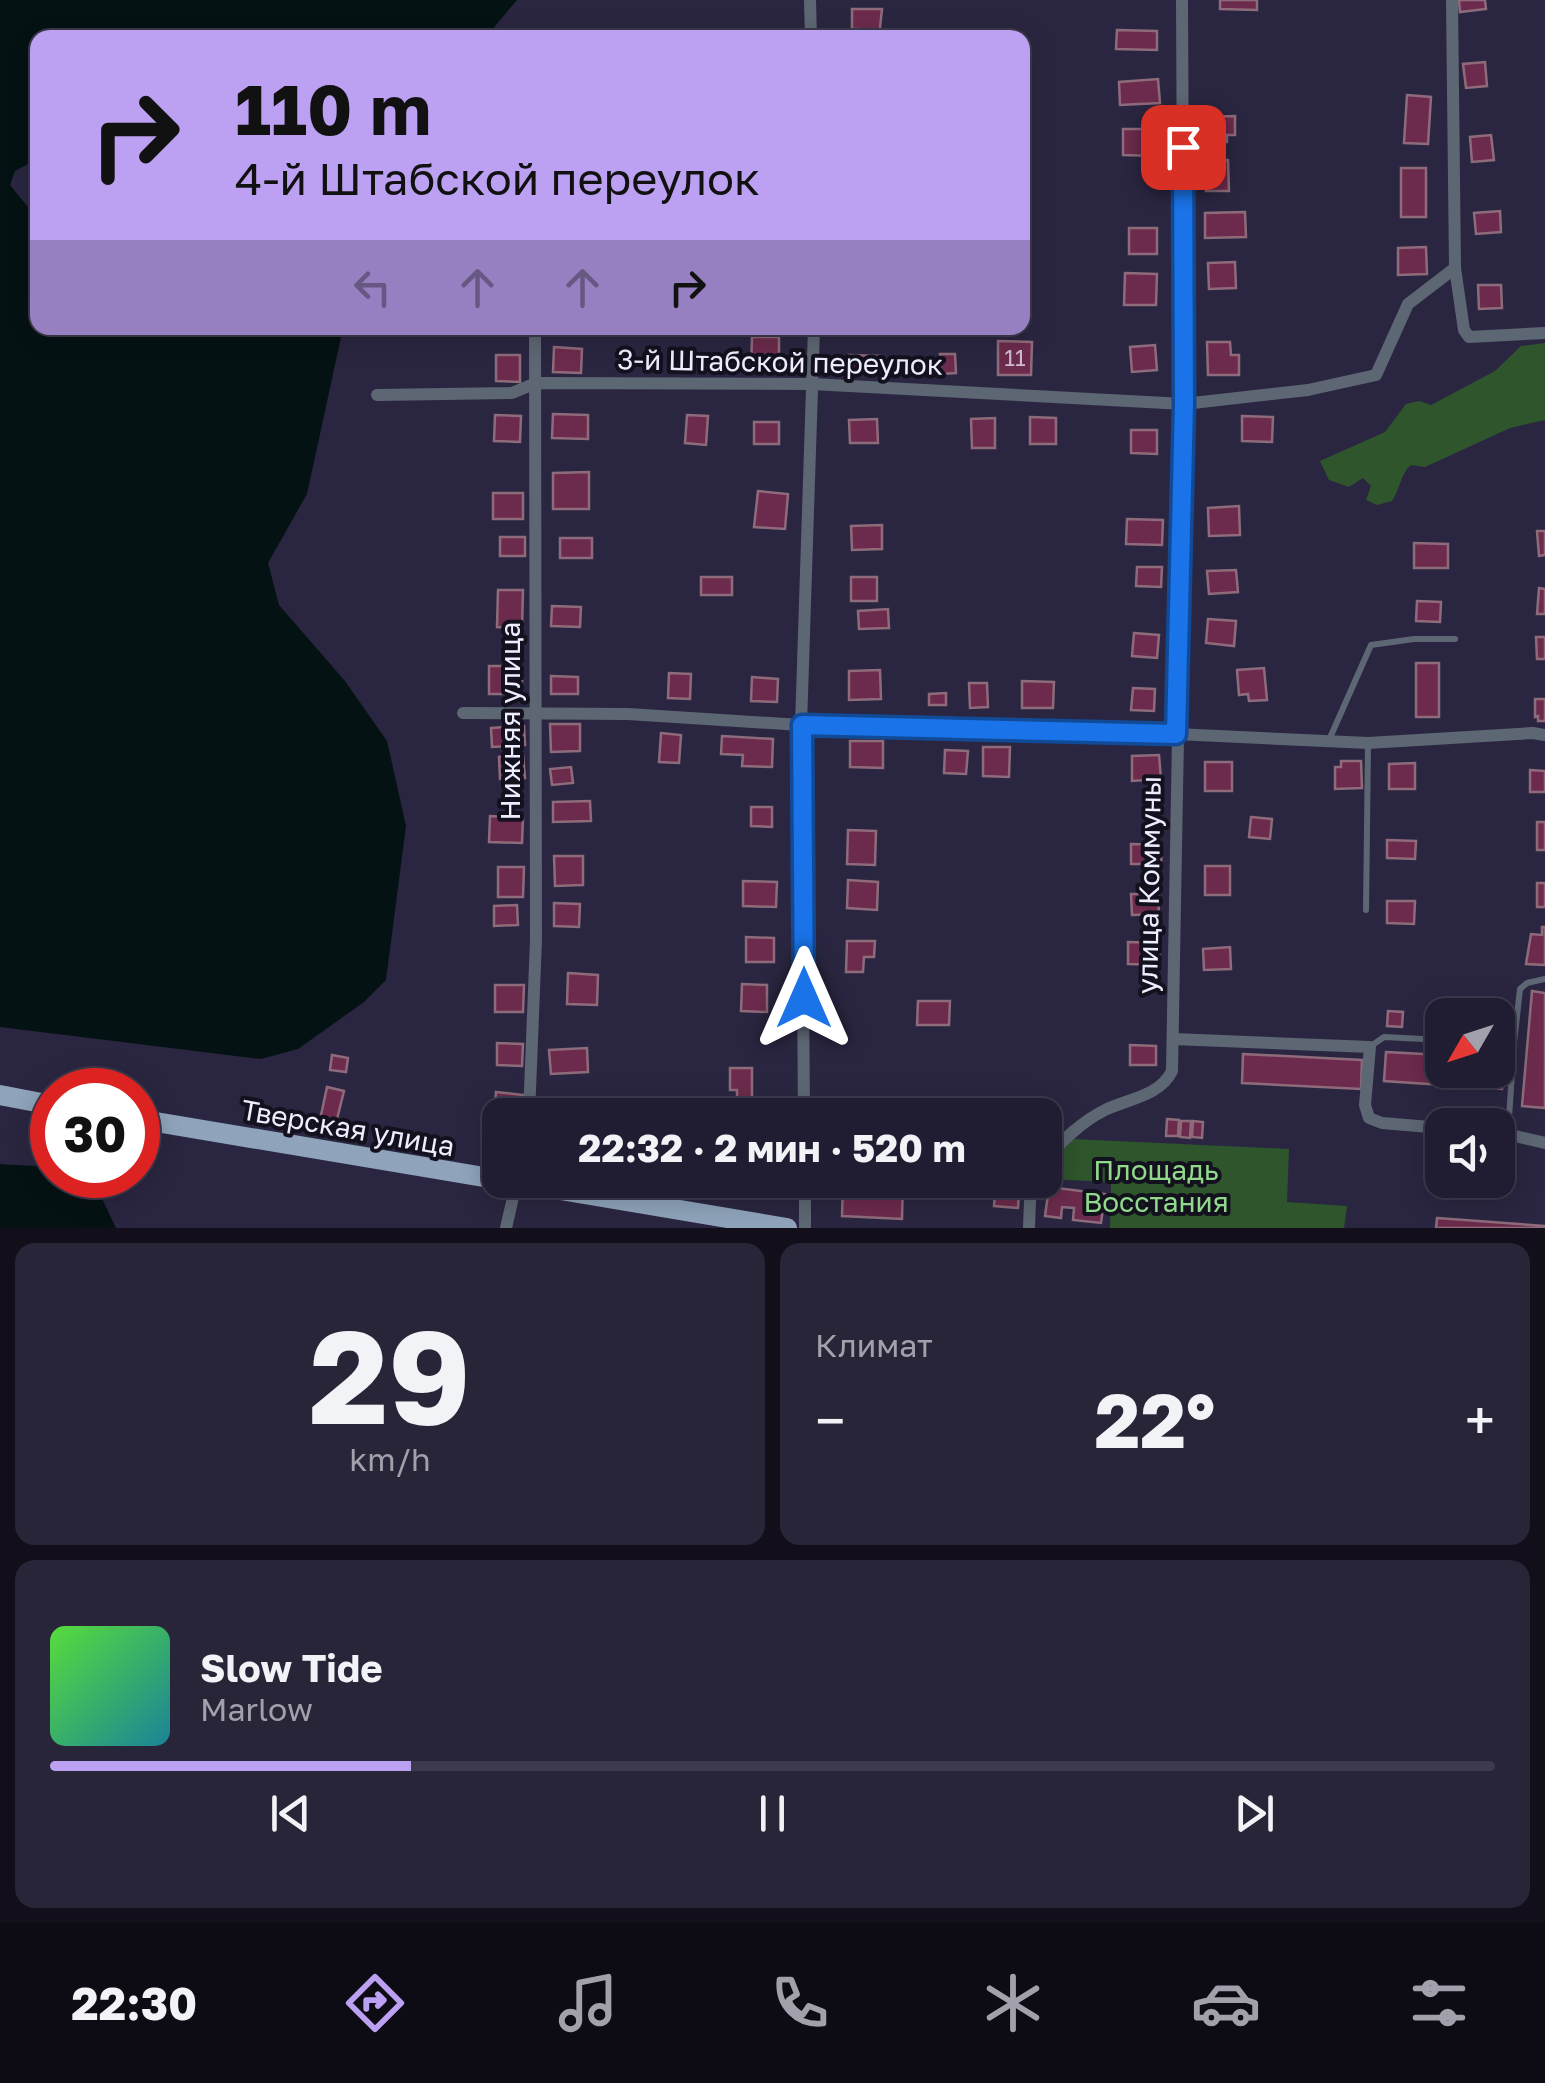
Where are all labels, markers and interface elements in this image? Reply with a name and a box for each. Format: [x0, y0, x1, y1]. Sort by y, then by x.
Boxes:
text: 110 m [235, 66, 431, 150]
icon: right [70, 70, 200, 200]
pin [1141, 105, 1226, 190]
icon: arrive [1156, 120, 1211, 175]
text: 4-й Штабской переулок [235, 151, 760, 205]
icon: left [345, 260, 400, 315]
icon: ahead [450, 260, 505, 315]
icon: ahead [555, 260, 610, 315]
icon: right [660, 260, 715, 315]
street label: 3-й Штабской переулок [617, 342, 943, 381]
house number: 11 [1004, 344, 1026, 371]
street label: Нижняя улица [493, 622, 526, 820]
street label: улица Коммуны [1130, 776, 1167, 994]
position arrow [752, 946, 856, 1050]
north arrow [1425, 998, 1515, 1088]
map controls [1425, 998, 1515, 1198]
speed limit sign: 30 [30, 1068, 160, 1198]
street label: Тверская улица [239, 1093, 457, 1163]
button: sound [1425, 1108, 1515, 1198]
text: 22:32 · 2 мин · 520 m [578, 1125, 966, 1170]
park label: Площадь Восстания [1083, 1153, 1229, 1218]
text: 29 [309, 1297, 471, 1453]
text: Климат [815, 1326, 933, 1364]
text: 22° [1095, 1374, 1215, 1465]
text: − [815, 1387, 845, 1453]
text: + [1465, 1387, 1495, 1453]
text: km/h [349, 1440, 431, 1478]
text: Slow Tide [200, 1645, 383, 1690]
text: Marlow [200, 1690, 313, 1728]
icon: previous [263, 1786, 318, 1841]
icon: pause [745, 1786, 800, 1841]
icon: next [1227, 1786, 1282, 1841]
icon: directions [340, 1968, 410, 2038]
icon: music [553, 1968, 623, 2038]
icon: phone [765, 1968, 835, 2038]
icon: climate [978, 1968, 1048, 2038]
icon: car [1191, 1968, 1261, 2038]
icon: filters [1404, 1968, 1474, 2038]
text: 22:30 [71, 1976, 197, 2030]

